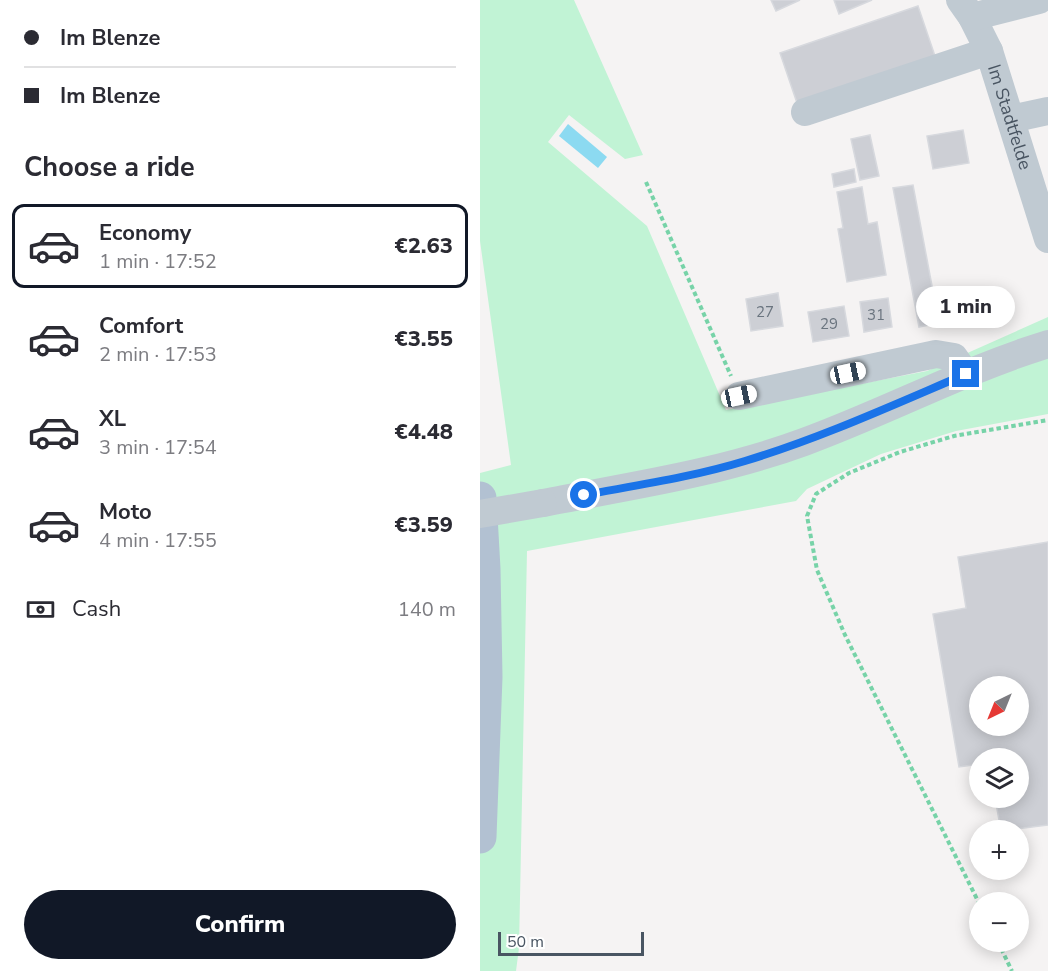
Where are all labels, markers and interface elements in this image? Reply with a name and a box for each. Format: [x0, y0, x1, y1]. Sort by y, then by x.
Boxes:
text: Im Blenze [60, 23, 160, 53]
street label: Im Stadtfelde [982, 61, 1037, 173]
text: Im Blenze [60, 81, 160, 111]
text: Choose a ride [24, 149, 195, 186]
text: Economy [99, 218, 191, 248]
icon: car [27, 219, 81, 273]
text: €2.63 [394, 231, 453, 261]
text: 1 min · 17:52 [99, 248, 217, 275]
callout: 1 min [916, 287, 1016, 329]
text: 1 min [939, 293, 992, 320]
house number: 27 [756, 302, 774, 322]
house number: 31 [867, 305, 885, 325]
text: Comfort [99, 311, 183, 341]
icon: car [27, 312, 81, 366]
house number: 29 [820, 314, 838, 334]
text: €3.55 [394, 324, 453, 354]
text: 2 min · 17:53 [99, 341, 217, 368]
car [829, 360, 867, 386]
route end [952, 360, 979, 387]
car [720, 383, 758, 409]
text: XL [99, 404, 126, 434]
icon: car [27, 405, 81, 459]
text: €4.48 [394, 417, 453, 447]
text: 3 min · 17:54 [99, 434, 217, 461]
route start [570, 481, 597, 508]
text: Moto [99, 497, 152, 527]
icon: car [27, 498, 81, 552]
text: €3.59 [394, 510, 453, 540]
text: 4 min · 17:55 [99, 527, 217, 554]
icon: cash [24, 593, 57, 626]
text: Cash [72, 594, 121, 624]
text: 140 m [398, 596, 456, 623]
north arrow [969, 676, 1029, 736]
map controls [969, 676, 1029, 952]
button: layers [969, 748, 1029, 808]
button: + [969, 820, 1029, 880]
button: Confirm [24, 890, 456, 959]
button: − [969, 892, 1029, 952]
scale bar [498, 929, 644, 956]
text: 50 m [507, 931, 544, 953]

